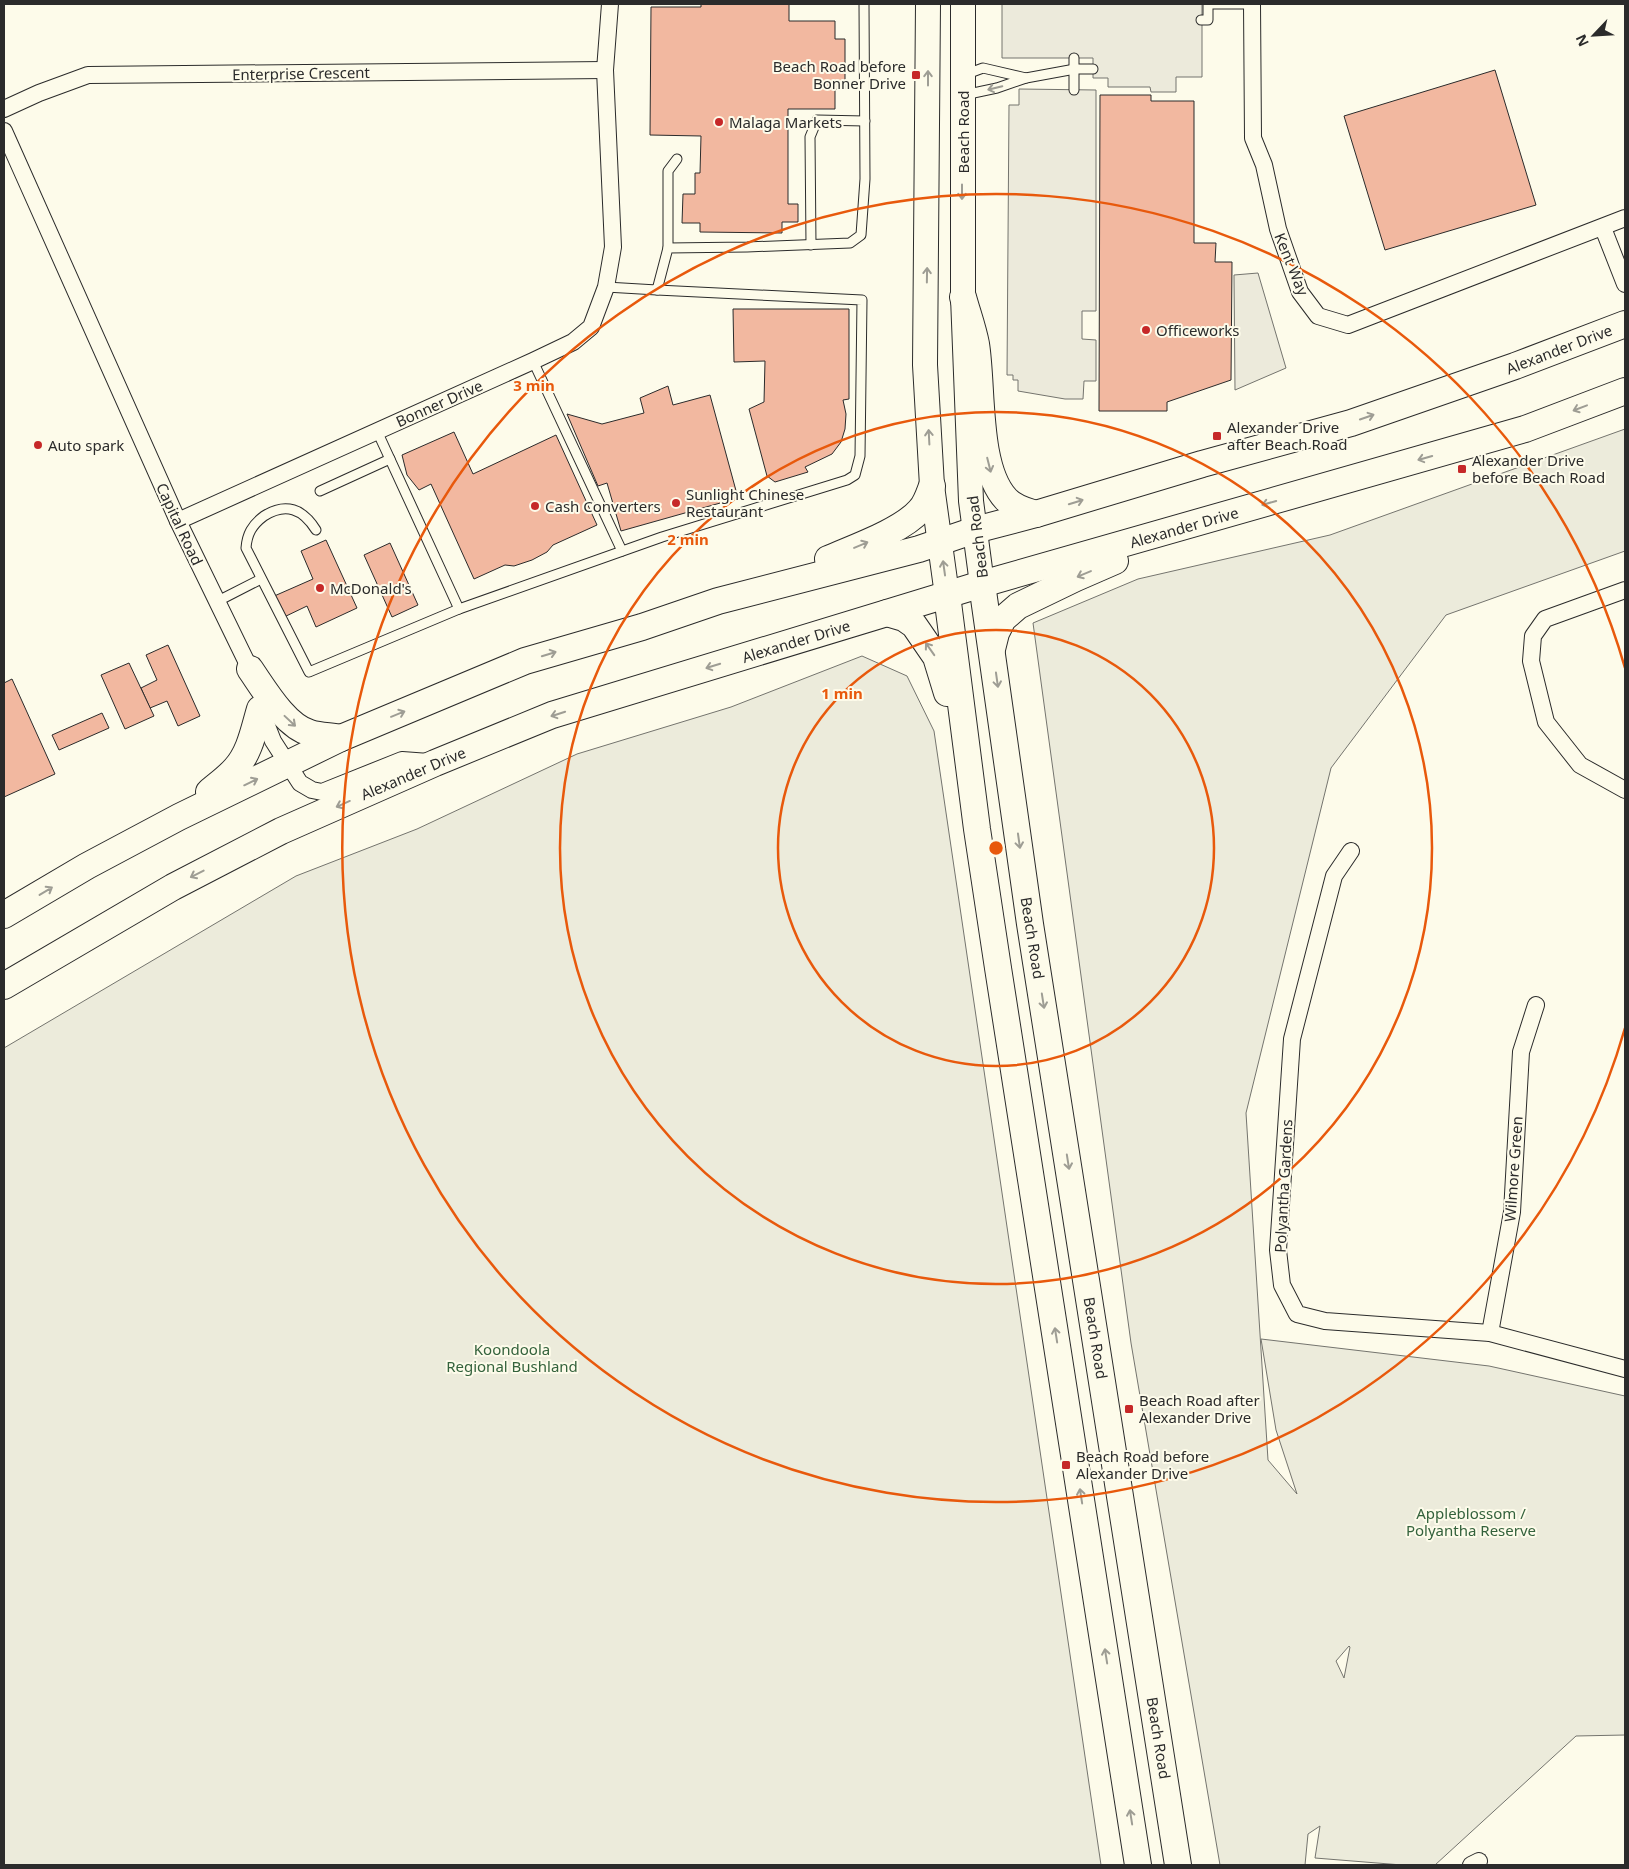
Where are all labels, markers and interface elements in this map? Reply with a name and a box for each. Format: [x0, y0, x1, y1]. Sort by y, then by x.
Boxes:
north arrow [1569, 10, 1619, 60]
text: N [1571, 32, 1593, 50]
place label: Beach Road before Bonner Drive [773, 56, 906, 93]
street label: Enterprise Crescent [232, 62, 371, 84]
marker: Beach Road before Bonner Drive [910, 69, 922, 81]
one-way arrow [923, 70, 932, 86]
one-way arrow [987, 84, 1003, 93]
street label: Beach Road [953, 90, 973, 174]
place label: Malaga Markets [729, 112, 842, 132]
marker: Malaga Markets [713, 116, 725, 128]
one-way arrow [957, 184, 967, 200]
street label: Kent Way [1270, 230, 1314, 299]
one-way arrow [922, 267, 932, 284]
place label: Officeworks [1156, 320, 1240, 340]
street label: Alexander Drive [1503, 320, 1615, 378]
marker: Officeworks [1140, 324, 1152, 336]
street label: Bonner Drive [392, 375, 486, 431]
text: 3 min [513, 375, 555, 395]
one-way arrow [1573, 404, 1588, 413]
one-way arrow [1358, 412, 1374, 421]
place label: Alexander Drive after Beach Road [1227, 417, 1348, 454]
one-way arrow [925, 430, 934, 446]
marker: Alexander Drive after Beach Road [1211, 430, 1223, 442]
place label: Auto spark [48, 435, 124, 455]
marker: Auto spark [32, 439, 44, 451]
place label: Alexander Drive before Beach Road [1472, 450, 1605, 487]
one-way arrow [1417, 453, 1433, 463]
one-way arrow [985, 457, 995, 473]
marker: Alexander Drive before Beach Road [1456, 463, 1468, 475]
street label: Capital Road [152, 480, 208, 568]
place label: Sunlight Chinese Restaurant [686, 484, 804, 521]
street label: Beach Road [962, 495, 992, 579]
place label: Cash Converters [545, 496, 661, 516]
marker: Sunlight Chinese Restaurant [670, 497, 682, 509]
one-way arrow [1068, 497, 1084, 507]
one-way arrow [1261, 498, 1277, 508]
marker: Cash Converters [529, 500, 541, 512]
street label: Alexander Drive [1127, 502, 1241, 552]
text: 2 min [667, 529, 709, 549]
one-way arrow [853, 540, 868, 549]
one-way arrow [938, 561, 948, 577]
one-way arrow [1077, 570, 1092, 580]
place label: McDonald's [330, 578, 412, 598]
marker: McDonald's [314, 582, 326, 594]
street label: Alexander Drive [739, 615, 853, 667]
one-way arrow [925, 642, 935, 656]
one-way arrow [541, 648, 557, 658]
one-way arrow [705, 662, 721, 672]
one-way arrow [992, 671, 1002, 687]
text: 1 min [821, 683, 863, 703]
one-way arrow [391, 708, 406, 717]
one-way arrow [550, 709, 566, 719]
one-way arrow [284, 715, 297, 727]
street label: Alexander Drive [357, 742, 469, 804]
one-way arrow [243, 776, 258, 786]
one-way arrow [336, 799, 351, 809]
one-way arrow [1014, 832, 1024, 848]
centre of rings [987, 839, 1005, 857]
one-way arrow [190, 870, 205, 879]
one-way arrow [38, 885, 52, 895]
street label: Beach Road [1017, 895, 1049, 981]
one-way arrow [1038, 993, 1048, 1009]
street label: Wilmore Green [1499, 1115, 1527, 1223]
street label: Polyantha Gardens [1270, 1119, 1296, 1253]
one-way arrow [1063, 1153, 1073, 1169]
street label: Beach Road [1080, 1295, 1112, 1381]
one-way arrow [1051, 1328, 1061, 1344]
park label: Koondoola Regional Bushland [446, 1339, 578, 1376]
place label: Beach Road after Alexander Drive [1139, 1390, 1260, 1427]
marker: Beach Road after Alexander Drive [1123, 1403, 1135, 1415]
place label: Beach Road before Alexander Drive [1076, 1446, 1209, 1483]
marker: Beach Road before Alexander Drive [1060, 1459, 1072, 1471]
one-way arrow [1076, 1488, 1086, 1504]
park label: Appleblossom / Polyantha Reserve [1406, 1503, 1536, 1540]
one-way arrow [1101, 1649, 1111, 1665]
street label: Beach Road [1143, 1695, 1175, 1781]
one-way arrow [1126, 1809, 1136, 1825]

